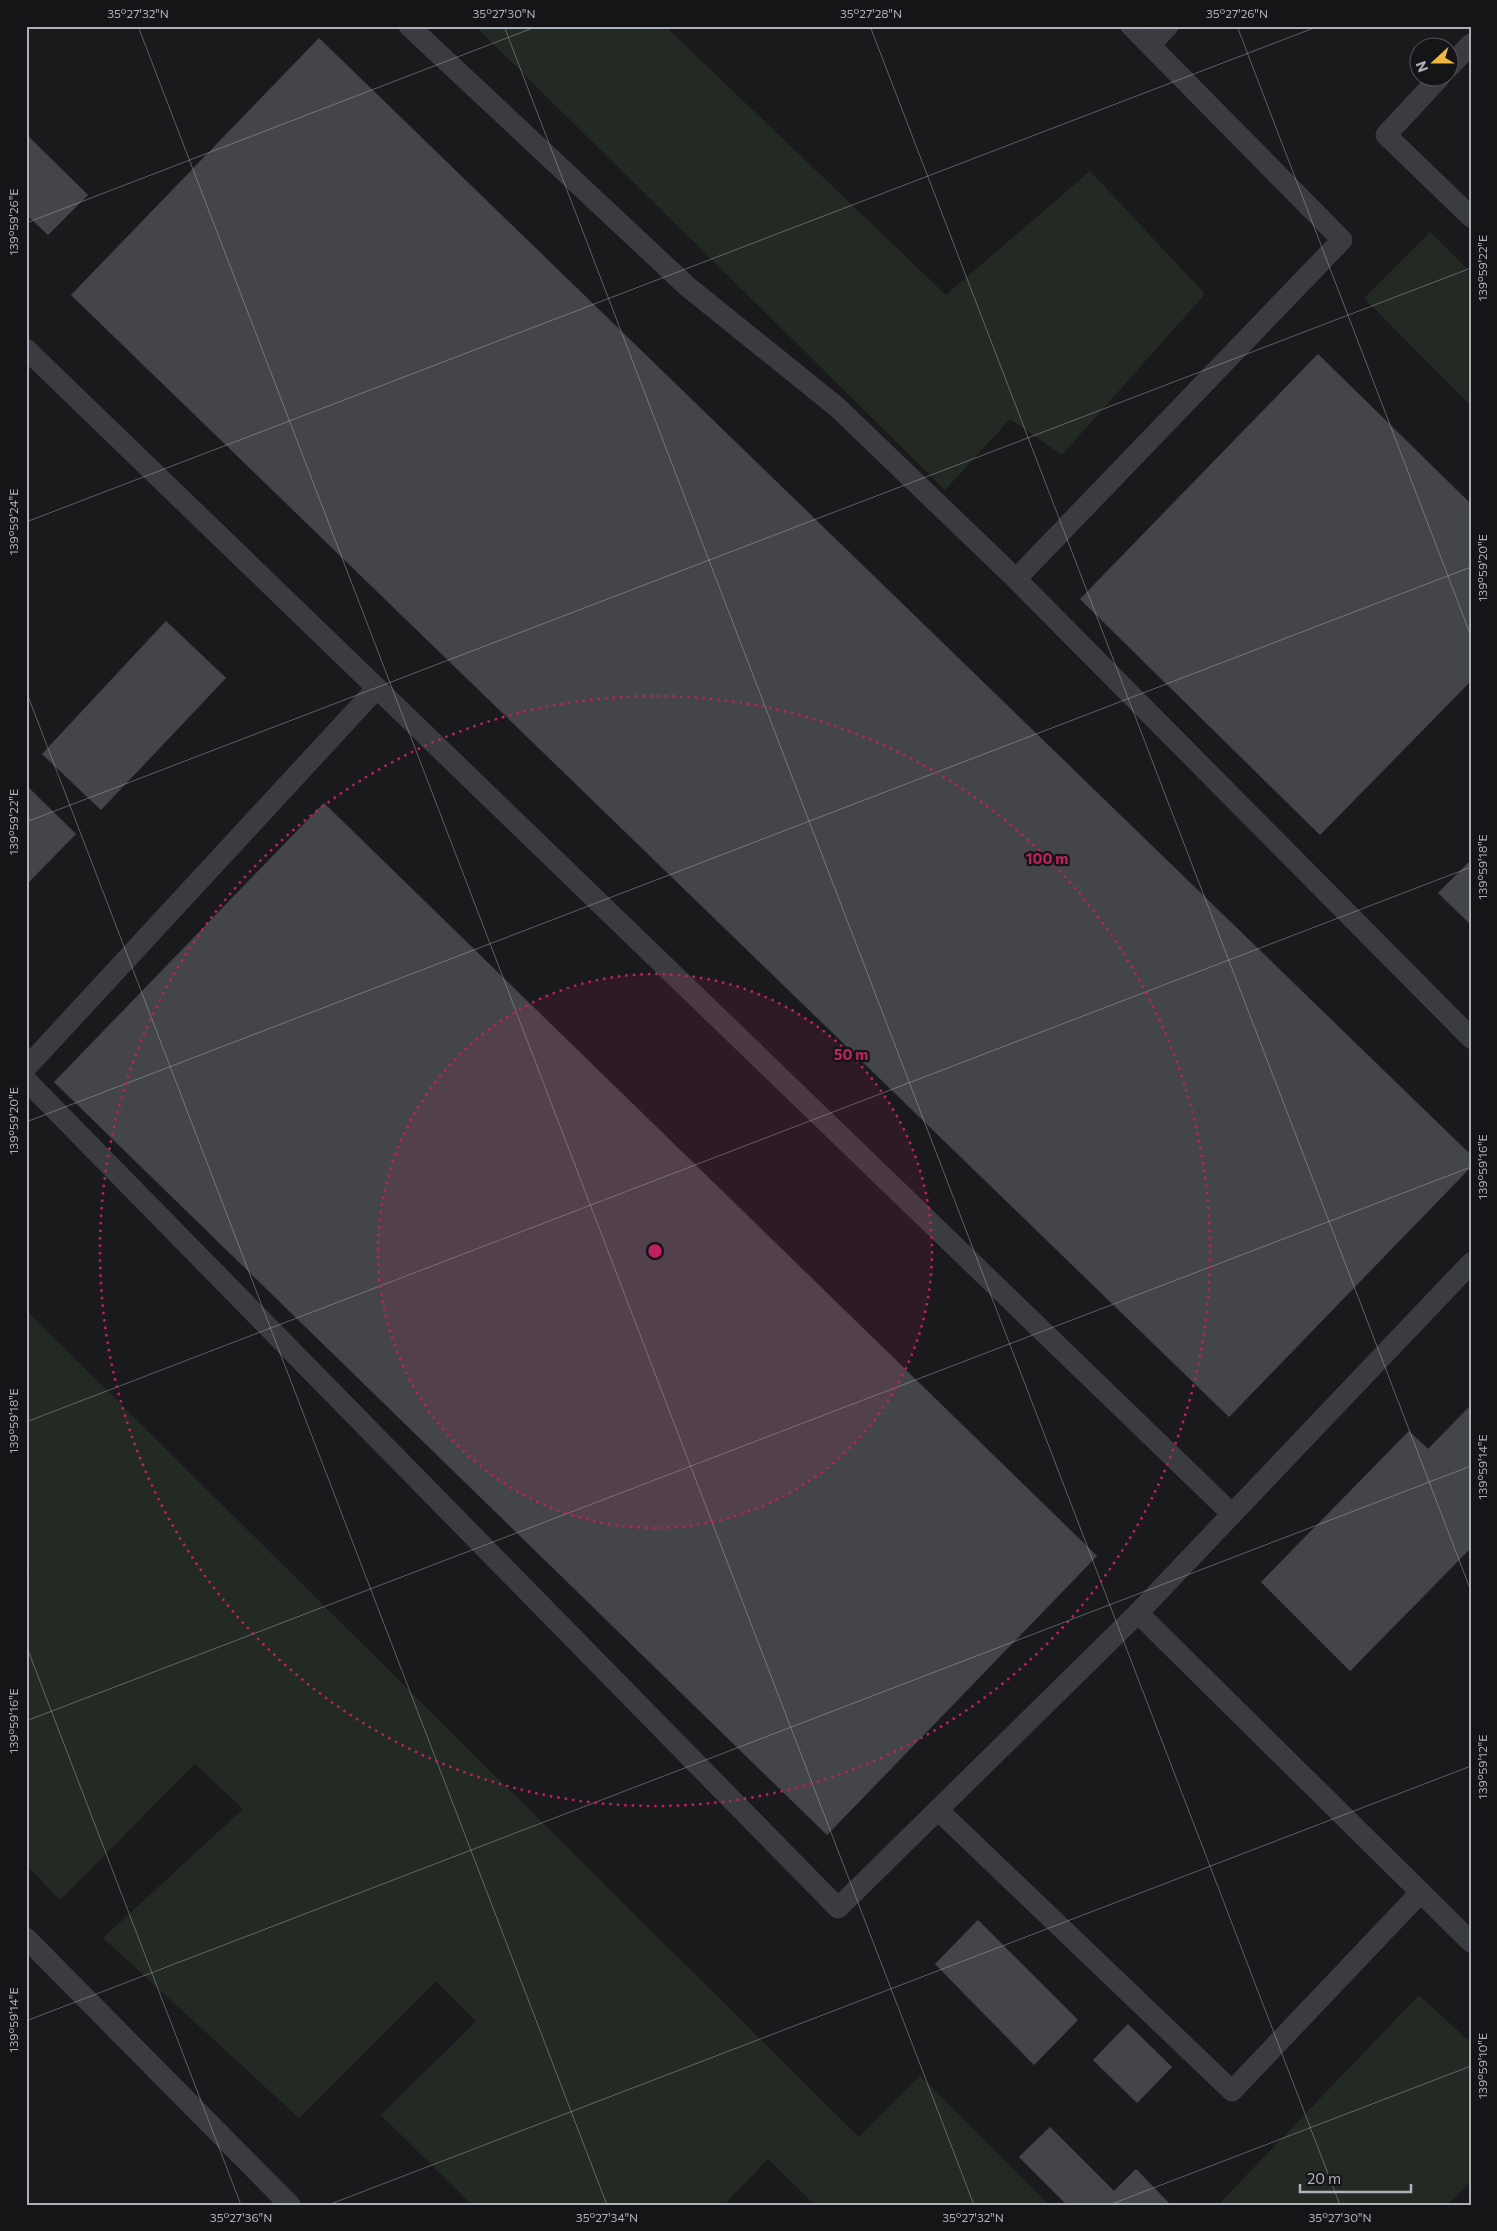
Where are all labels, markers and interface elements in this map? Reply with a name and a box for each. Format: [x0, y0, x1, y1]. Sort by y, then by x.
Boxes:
text: 35°27'32"N [107, 6, 169, 20]
text: 35°27'30"N [473, 6, 535, 20]
text: 35°27'28"N [840, 6, 902, 20]
text: 35°27'26"N [1206, 6, 1268, 20]
north arrow [1410, 38, 1460, 88]
text: N [1412, 59, 1431, 75]
text: 139°59'26"E [6, 189, 20, 255]
text: 139°59'22"E [1475, 235, 1489, 301]
text: 139°59'24"E [6, 489, 20, 555]
text: 139°59'20"E [1475, 534, 1489, 602]
text: 139°59'22"E [6, 789, 20, 855]
text: 139°59'18"E [1475, 834, 1489, 900]
text: 100 m [1026, 849, 1068, 867]
text: 50 m [834, 1045, 868, 1063]
text: 139°59'20"E [6, 1087, 20, 1155]
text: 139°59'16"E [1475, 1134, 1489, 1200]
centre of rings [646, 1242, 664, 1260]
text: 139°59'18"E [6, 1388, 20, 1454]
text: 139°59'14"E [1475, 1434, 1489, 1500]
text: 139°59'16"E [6, 1688, 20, 1754]
text: 139°59'12"E [1475, 1735, 1489, 1799]
text: 139°59'14"E [6, 1987, 20, 2053]
text: 139°59'10"E [1475, 2033, 1489, 2099]
scale bar [1300, 2161, 1411, 2193]
text: 20 m [1307, 2169, 1341, 2187]
text: 35°27'36"N [210, 2210, 272, 2224]
text: 35°27'34"N [576, 2210, 638, 2224]
text: 35°27'32"N [942, 2210, 1004, 2224]
text: 35°27'30"N [1309, 2210, 1371, 2224]

